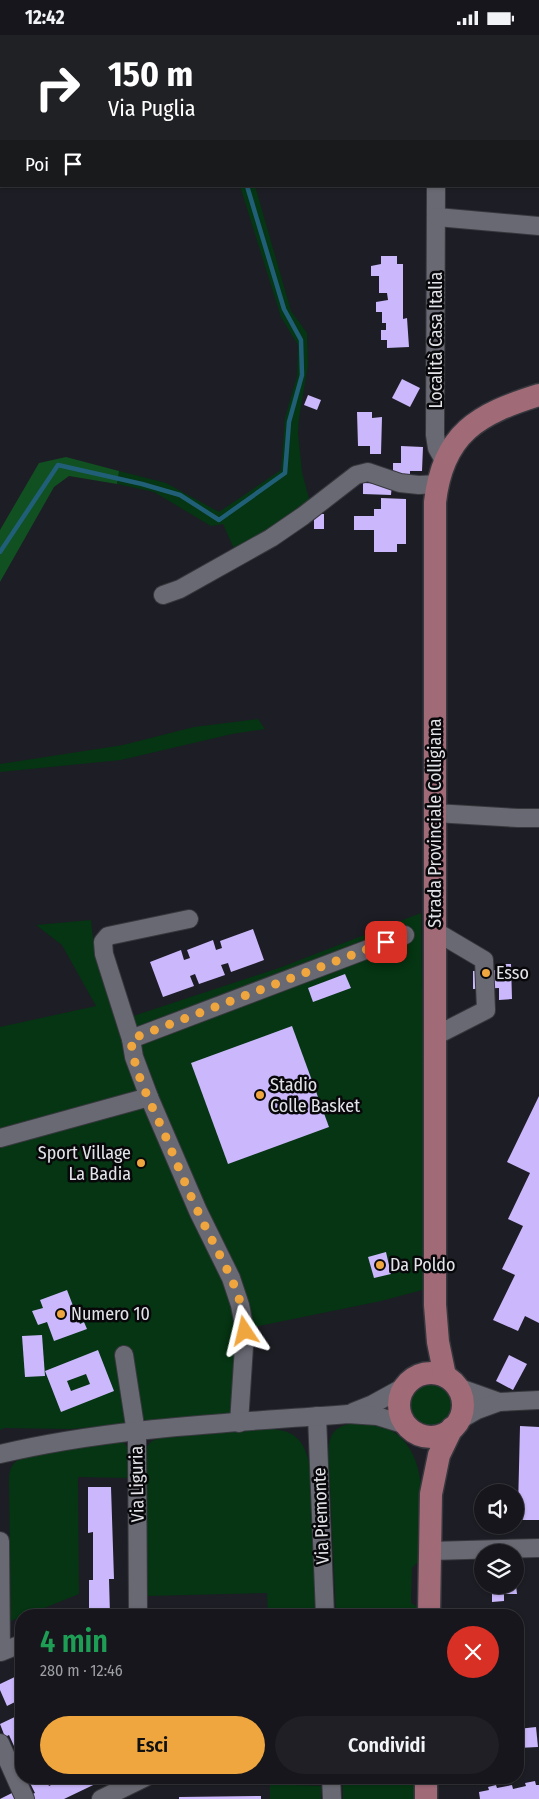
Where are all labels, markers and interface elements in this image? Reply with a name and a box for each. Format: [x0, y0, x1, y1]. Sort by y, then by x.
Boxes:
text: 12:42 [25, 6, 64, 29]
text: 150 m [108, 53, 193, 95]
icon: right [25, 55, 90, 120]
text: Via Puglia [108, 95, 196, 122]
icon: arrive [59, 150, 87, 178]
text: Poi [25, 153, 49, 176]
street label: Località Casa Italia [425, 271, 447, 408]
street label: Strada Provinciale Colligiana [424, 718, 446, 928]
pin [365, 921, 407, 963]
icon: arrive [372, 928, 400, 956]
place label: Esso [496, 962, 529, 984]
marker: Esso [480, 967, 492, 979]
place label: Stadio Colle Basket [270, 1074, 360, 1117]
marker: Stadio Colle Basket [254, 1089, 266, 1101]
place label: Sport Village La Badia [38, 1142, 131, 1185]
marker: Sport Village La Badia [135, 1157, 147, 1169]
place label: Da Poldo [390, 1254, 455, 1276]
marker: Da Poldo [374, 1259, 386, 1271]
place label: Numero 10 [71, 1303, 150, 1325]
position arrow [218, 1304, 270, 1356]
marker: Numero 10 [55, 1308, 67, 1320]
street label: Via Liguria [125, 1445, 149, 1522]
street label: Via Piemonte [308, 1467, 334, 1565]
map controls [474, 1484, 524, 1594]
button: sound [474, 1484, 524, 1534]
button: layers [474, 1544, 524, 1594]
text: 4 min [40, 1624, 108, 1660]
button: close [447, 1626, 499, 1678]
text: 280 m · 12:46 [40, 1661, 123, 1680]
button: Esci [40, 1716, 265, 1774]
button: Condividi [275, 1716, 499, 1774]

